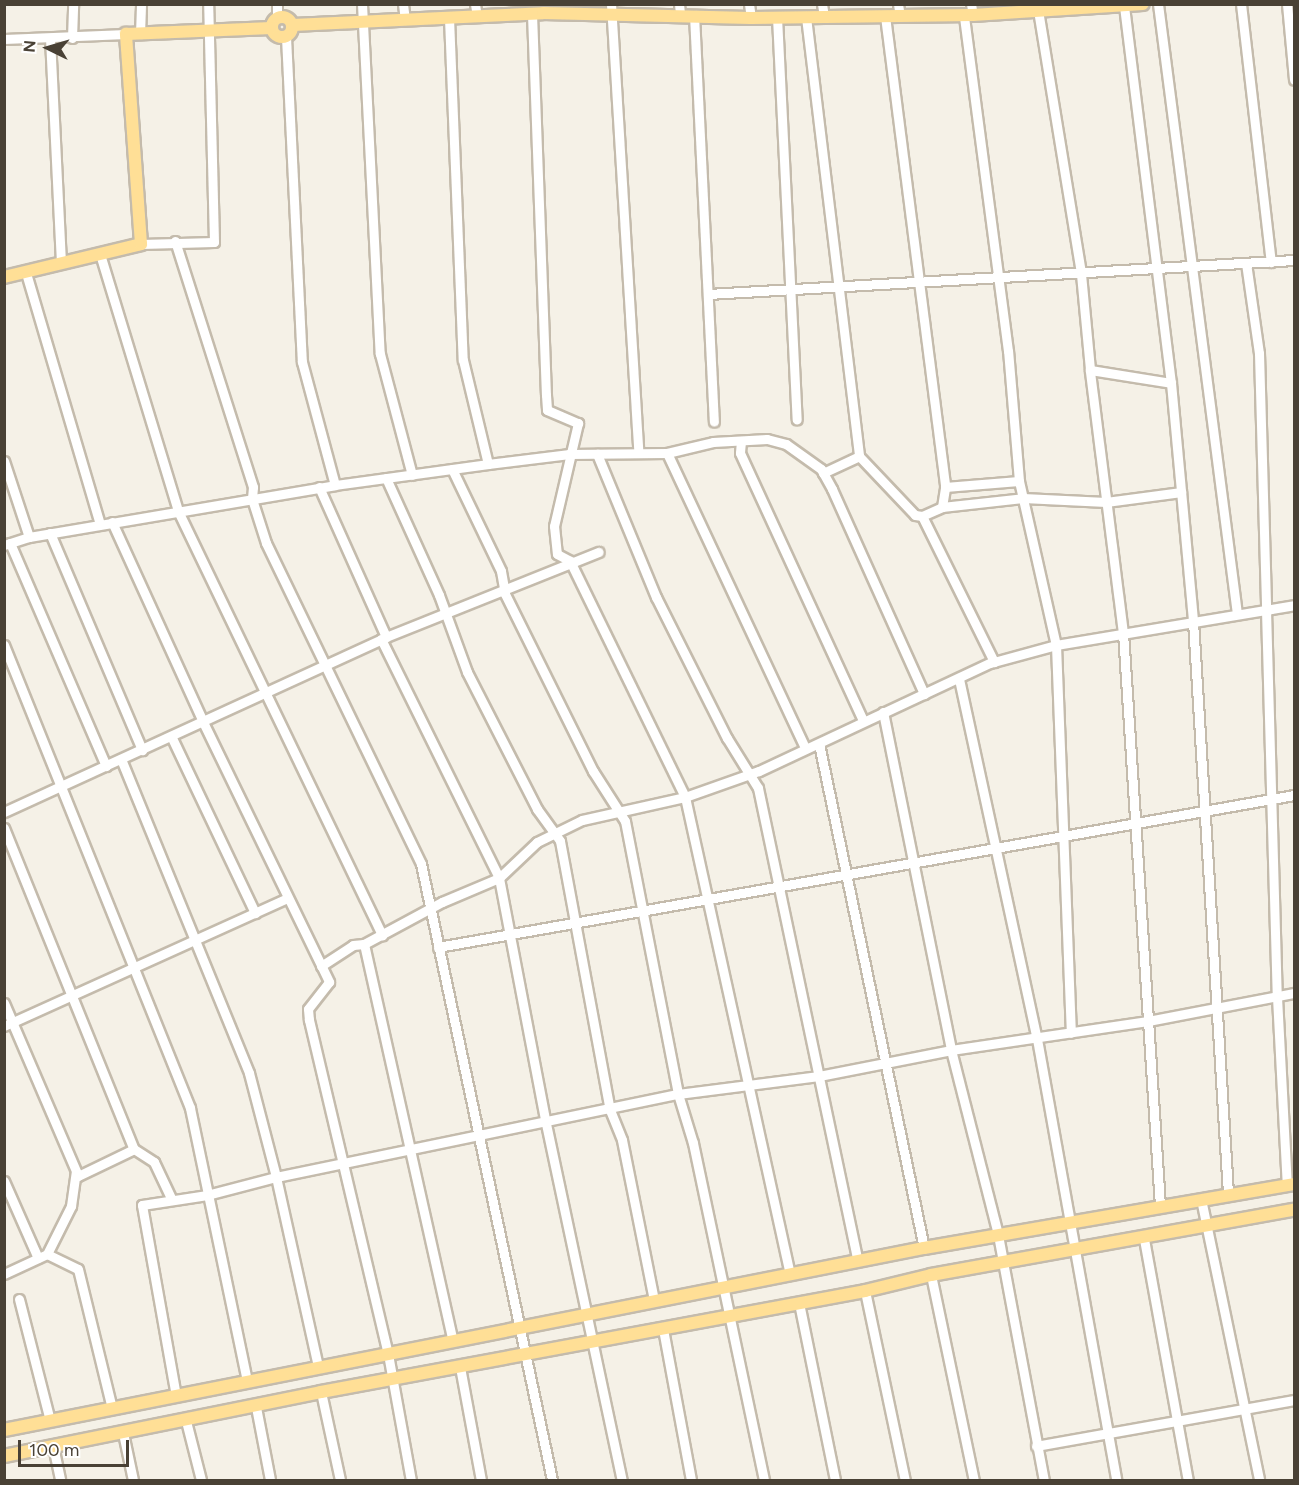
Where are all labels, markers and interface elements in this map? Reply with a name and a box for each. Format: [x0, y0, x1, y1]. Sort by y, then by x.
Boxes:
north arrow [18, 18, 78, 78]
text: N [20, 39, 40, 53]
scale bar [21, 1428, 132, 1466]
text: 100 m [29, 1439, 79, 1461]

